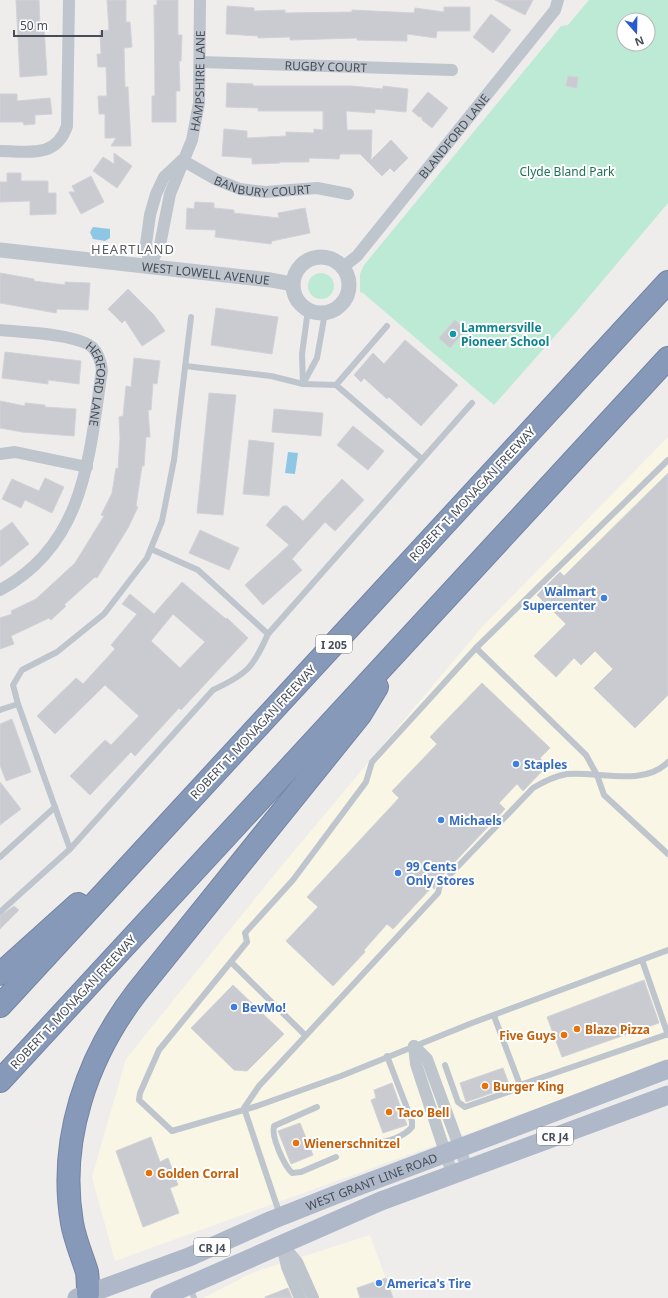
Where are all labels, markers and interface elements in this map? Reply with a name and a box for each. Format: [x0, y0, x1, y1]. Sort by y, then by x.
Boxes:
scale bar [14, 12, 102, 38]
north arrow [616, 12, 656, 52]
text: 50 m [20, 17, 48, 34]
street label: HAMPSHIRE LANE [185, 30, 208, 133]
text: N [633, 33, 646, 50]
street label: RUGBY COURT [284, 56, 368, 76]
street label: BLANDFORD LANE [414, 90, 493, 182]
park label: Clyde Bland Park [520, 163, 615, 180]
street label: BANBURY COURT [212, 171, 312, 201]
district label: HEARTLAND [91, 240, 175, 258]
street label: WEST LOWELL AVENUE [141, 257, 271, 288]
place label: Lammersville Pioneer School [461, 319, 549, 350]
marker: Lammersville Pioneer School [448, 329, 458, 339]
street label: HERFORD LANE [83, 337, 111, 428]
street label: ROBERT T. MONAGAN FREEWAY [405, 423, 539, 565]
place label: Walmart Supercenter [523, 583, 597, 614]
marker: Walmart Supercenter [599, 593, 609, 603]
road number: I 205 [316, 635, 352, 653]
street label: ROBERT T. MONAGAN FREEWAY [186, 661, 320, 803]
place label: Staples [524, 756, 567, 773]
marker: Staples [511, 759, 521, 769]
place label: Michaels [449, 812, 502, 829]
marker: Michaels [436, 815, 446, 825]
place label: 99 Cents Only Stores [406, 858, 474, 889]
marker: 99 Cents Only Stores [393, 868, 403, 878]
street label: ROBERT T. MONAGAN FREEWAY [6, 931, 140, 1073]
place label: BevMo! [242, 999, 286, 1016]
marker: BevMo! [229, 1002, 239, 1012]
place label: Blaze Pizza [585, 1021, 650, 1038]
marker: Blaze Pizza [572, 1024, 582, 1034]
place label: Five Guys [499, 1027, 556, 1044]
marker: Five Guys [559, 1030, 569, 1040]
place label: Burger King [493, 1078, 564, 1095]
marker: Burger King [480, 1081, 490, 1091]
place label: Taco Bell [397, 1104, 449, 1121]
marker: Taco Bell [384, 1107, 394, 1117]
road number: CR J4 [537, 1127, 573, 1145]
place label: Wienerschnitzel [304, 1135, 400, 1152]
marker: Wienerschnitzel [291, 1138, 301, 1148]
street label: WEST GRANT LINE ROAD [303, 1148, 440, 1214]
place label: Golden Corral [157, 1165, 239, 1182]
marker: Golden Corral [144, 1168, 154, 1178]
road number: CR J4 [194, 1238, 230, 1256]
place label: America's Tire [387, 1275, 471, 1292]
marker: America's Tire [374, 1278, 384, 1288]

